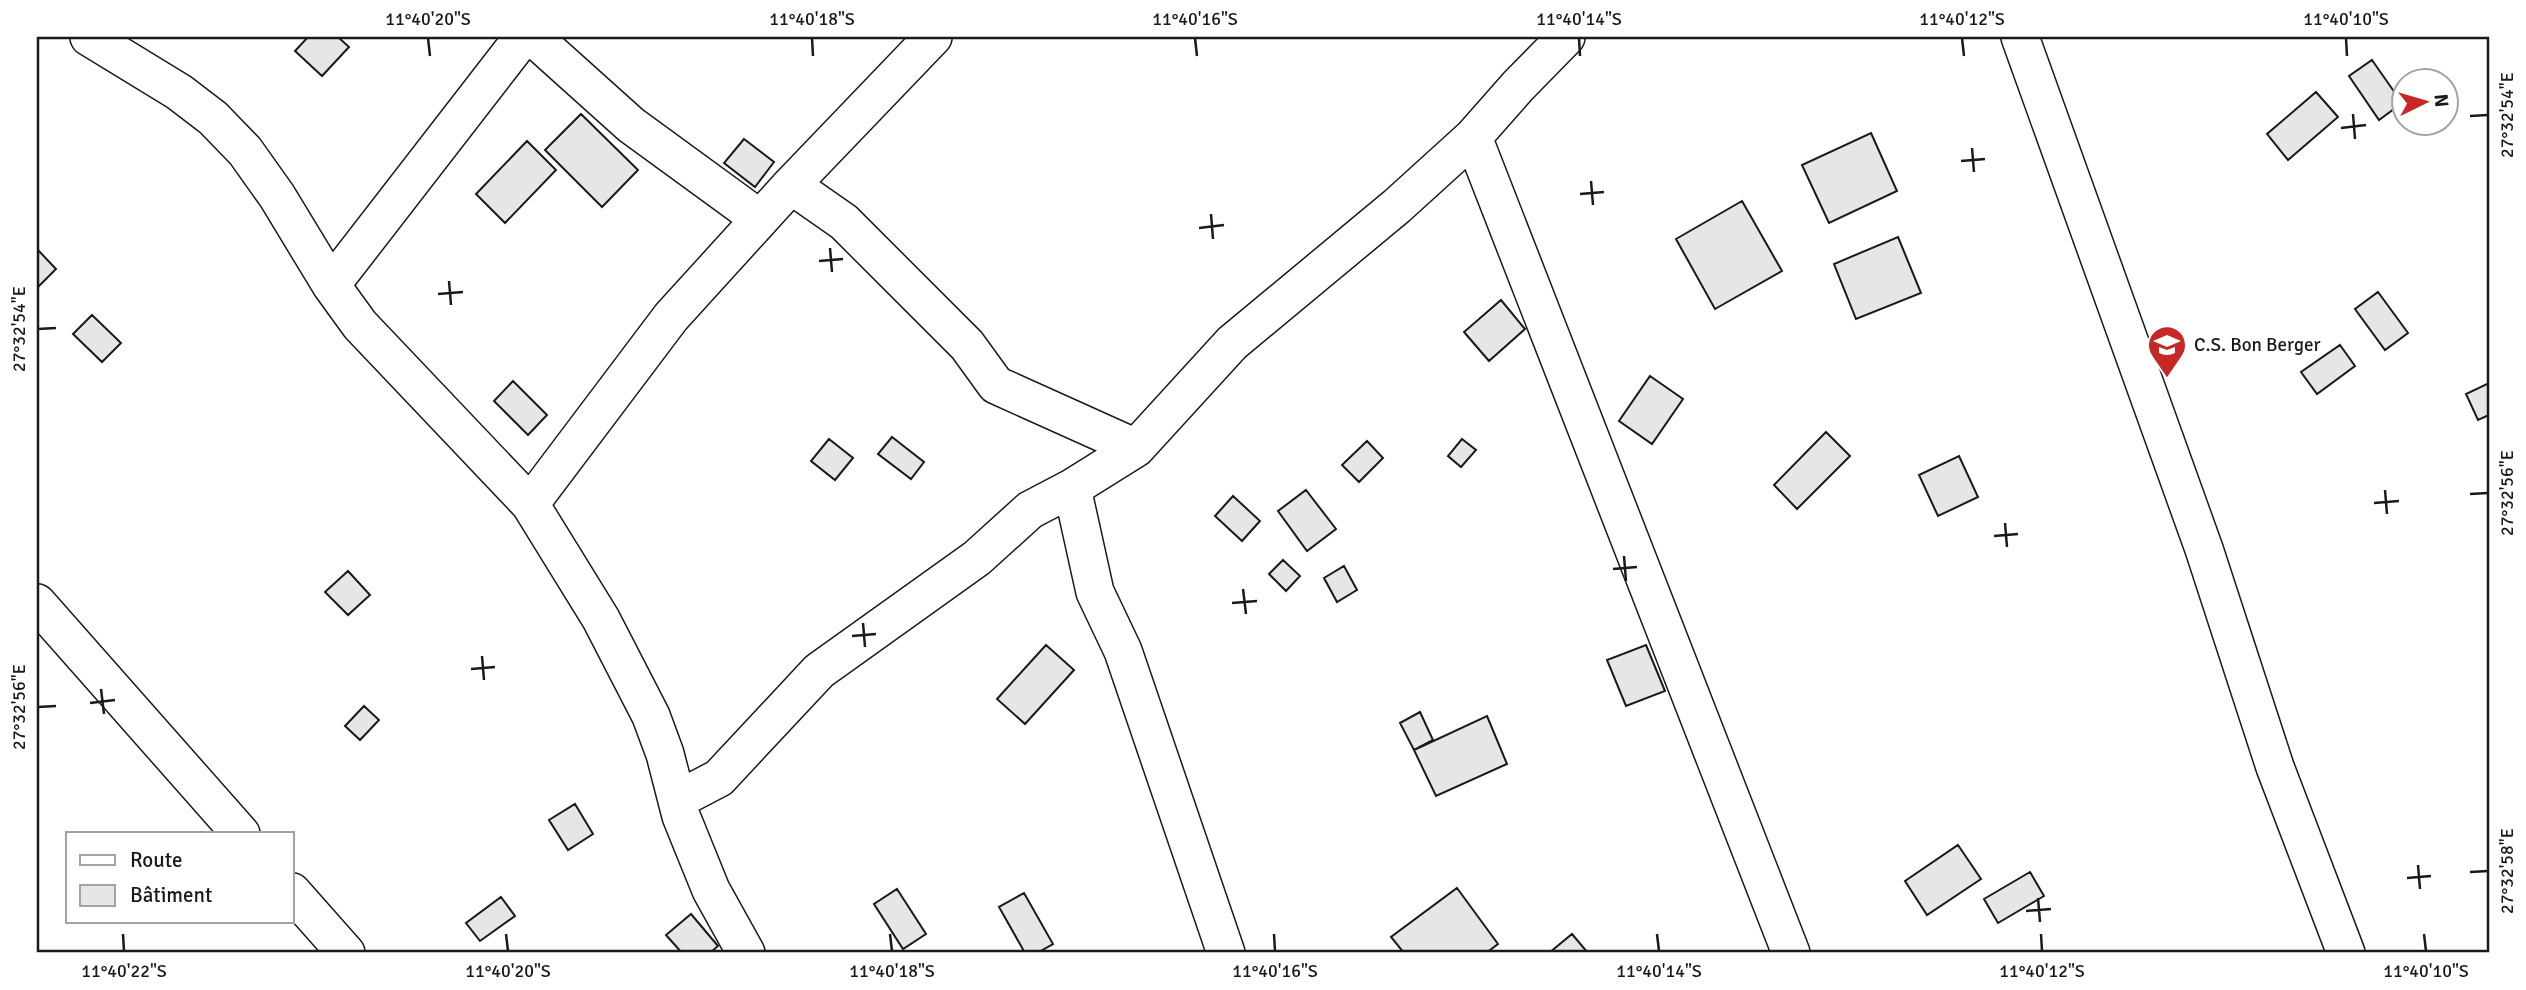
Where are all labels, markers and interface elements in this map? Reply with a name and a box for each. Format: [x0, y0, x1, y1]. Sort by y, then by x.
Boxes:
text: 11°40'20"S [385, 8, 471, 30]
text: 11°40'18"S [769, 8, 855, 30]
text: 11°40'16"S [1152, 8, 1238, 30]
text: 11°40'14"S [1536, 8, 1622, 30]
text: 11°40'12"S [1919, 8, 2005, 30]
text: 11°40'10"S [2303, 8, 2389, 30]
north arrow [2390, 66, 2460, 136]
text: 27°32'54"E [2496, 72, 2518, 158]
text: N [2428, 93, 2453, 108]
text: 27°32'54"E [8, 286, 30, 372]
school or university icon: C.S. Bon Berger [2146, 324, 2188, 379]
place label: C.S. Bon Berger [2194, 333, 2320, 357]
text: 27°32'56"E [2496, 450, 2518, 536]
text: 27°32'56"E [8, 664, 30, 750]
text: 27°32'58"E [2496, 828, 2518, 914]
legend [66, 832, 294, 923]
text: Route [130, 847, 182, 873]
text: Bâtiment [130, 882, 212, 908]
text: 11°40'22"S [81, 960, 167, 982]
text: 11°40'20"S [465, 960, 551, 982]
text: 11°40'18"S [849, 960, 935, 982]
text: 11°40'16"S [1232, 960, 1318, 982]
text: 11°40'14"S [1616, 960, 1702, 982]
text: 11°40'12"S [1999, 960, 2085, 982]
text: 11°40'10"S [2383, 960, 2469, 982]

